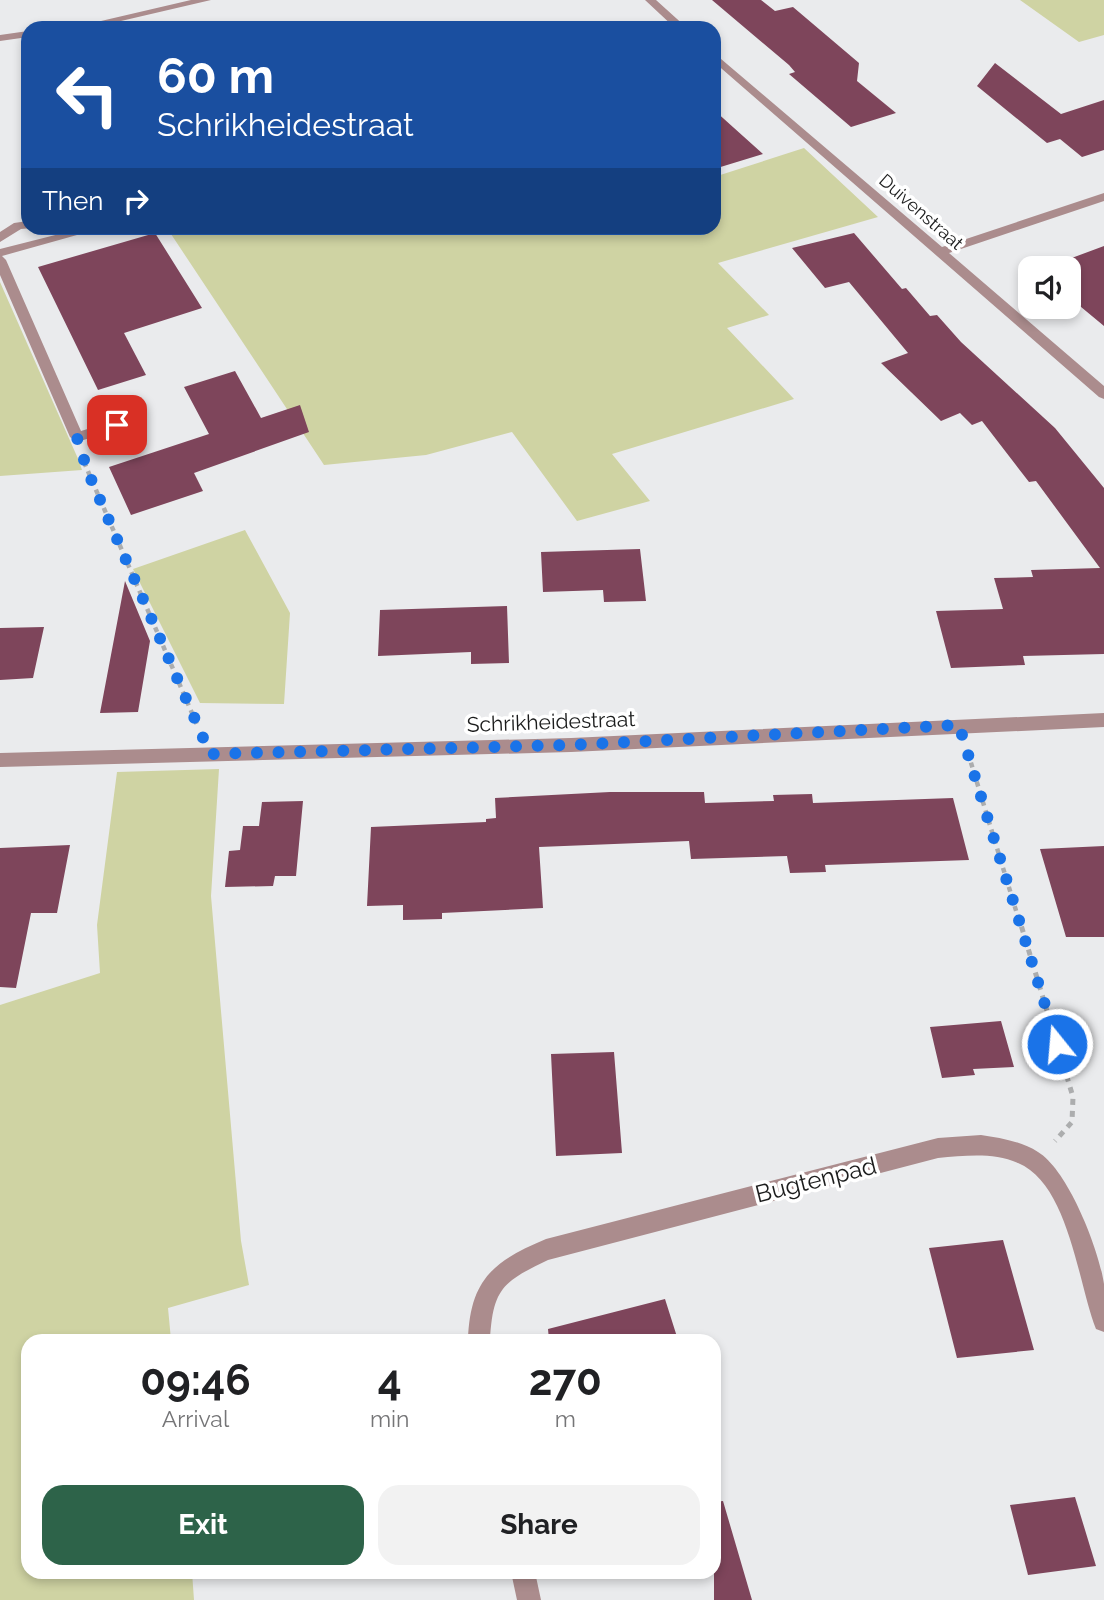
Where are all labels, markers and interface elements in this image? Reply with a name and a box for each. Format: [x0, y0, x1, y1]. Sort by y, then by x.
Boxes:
text: 60 m [157, 47, 274, 104]
icon: left [42, 49, 133, 140]
text: Schrikheidestraat [157, 106, 414, 143]
street label: Duivenstraat [875, 169, 968, 254]
icon: right [117, 182, 155, 220]
text: Then [42, 186, 103, 216]
map controls [1018, 256, 1081, 319]
button: sound [1018, 256, 1081, 319]
pin [87, 395, 147, 455]
icon: arrive [98, 406, 136, 444]
street label: Schrikheidestraat [466, 706, 636, 737]
position arrow [1020, 1007, 1094, 1081]
street label: Bugtenpad [752, 1150, 879, 1209]
text: 09:46 [140, 1356, 251, 1405]
text: 4 [378, 1356, 402, 1405]
text: 270 [529, 1356, 602, 1405]
text: Arrival [162, 1405, 229, 1432]
text: min [370, 1405, 409, 1432]
text: m [555, 1405, 576, 1432]
button: Exit [42, 1485, 364, 1565]
button: Share [378, 1485, 700, 1565]

